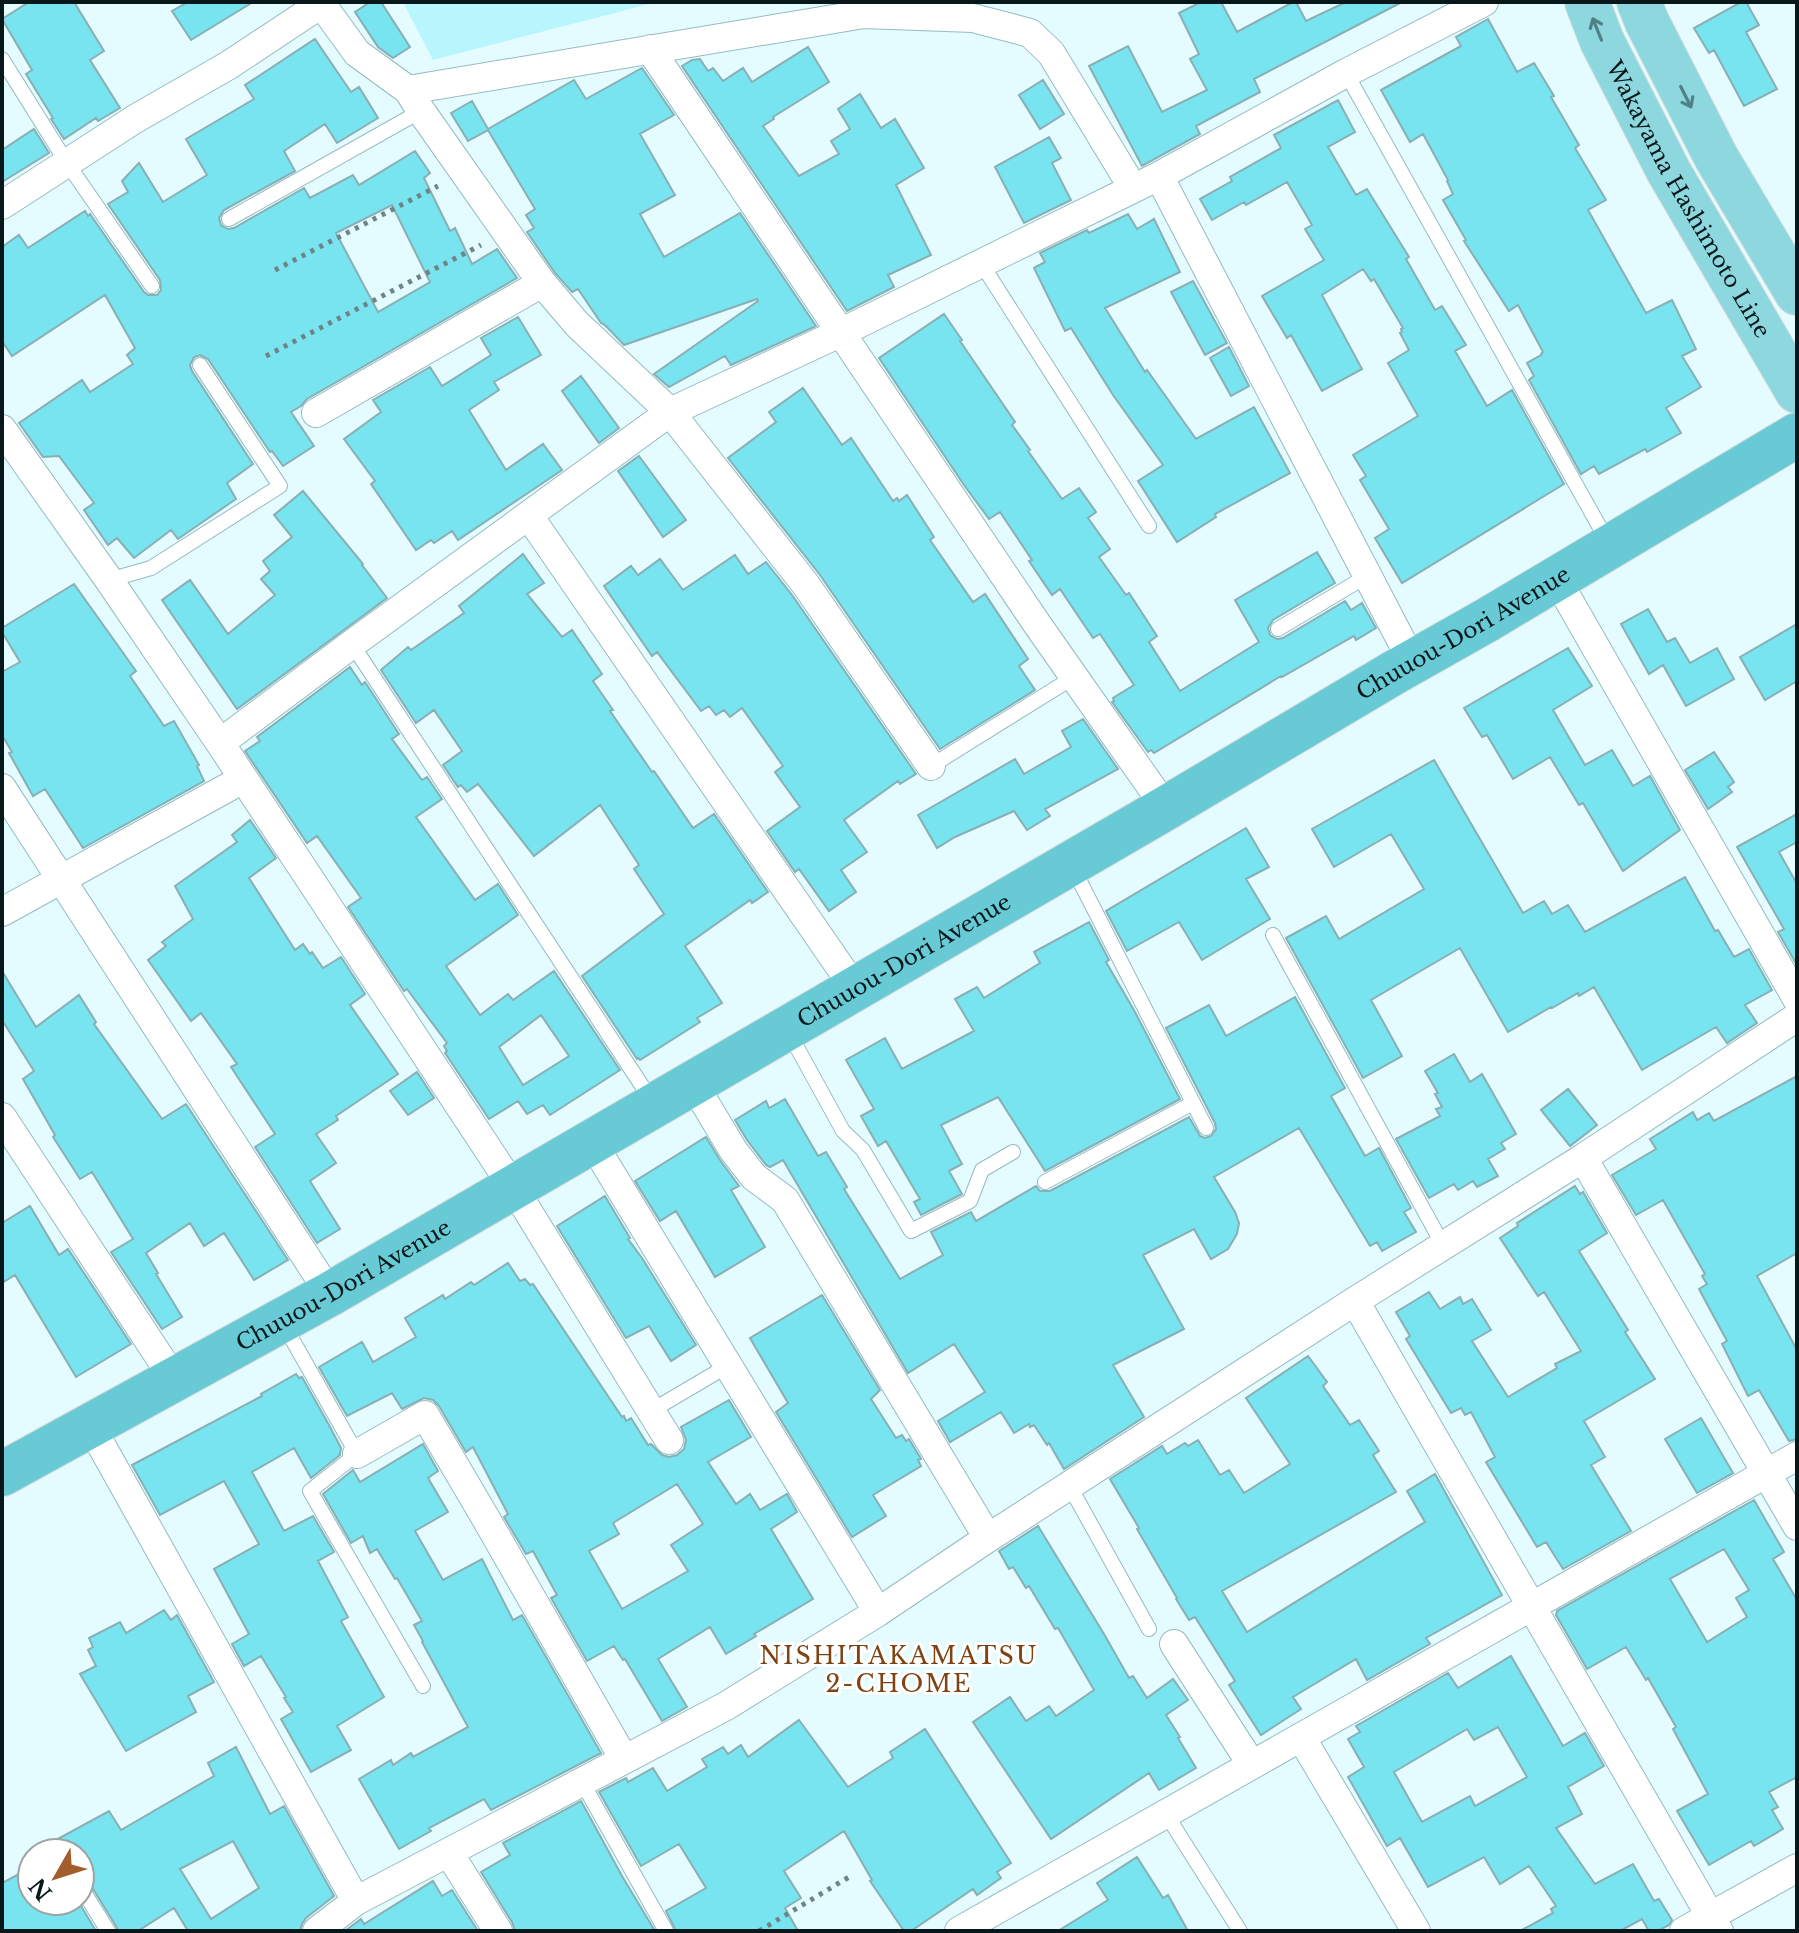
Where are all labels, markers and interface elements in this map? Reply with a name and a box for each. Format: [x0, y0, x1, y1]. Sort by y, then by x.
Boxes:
one-way arrow [1589, 17, 1603, 42]
street label: Wakayama Hashimoto Line [1600, 55, 1776, 342]
one-way arrow [1678, 85, 1694, 109]
street label: Chuuou-Dori Avenue [1351, 560, 1575, 705]
street label: Chuuou-Dori Avenue [792, 888, 1016, 1033]
street label: Chuuou-Dori Avenue [231, 1213, 455, 1357]
district label: NISHITAKAMATSU 2-CHOME [760, 1641, 1038, 1698]
north arrow [16, 1837, 96, 1917]
text: N [24, 1872, 58, 1906]

